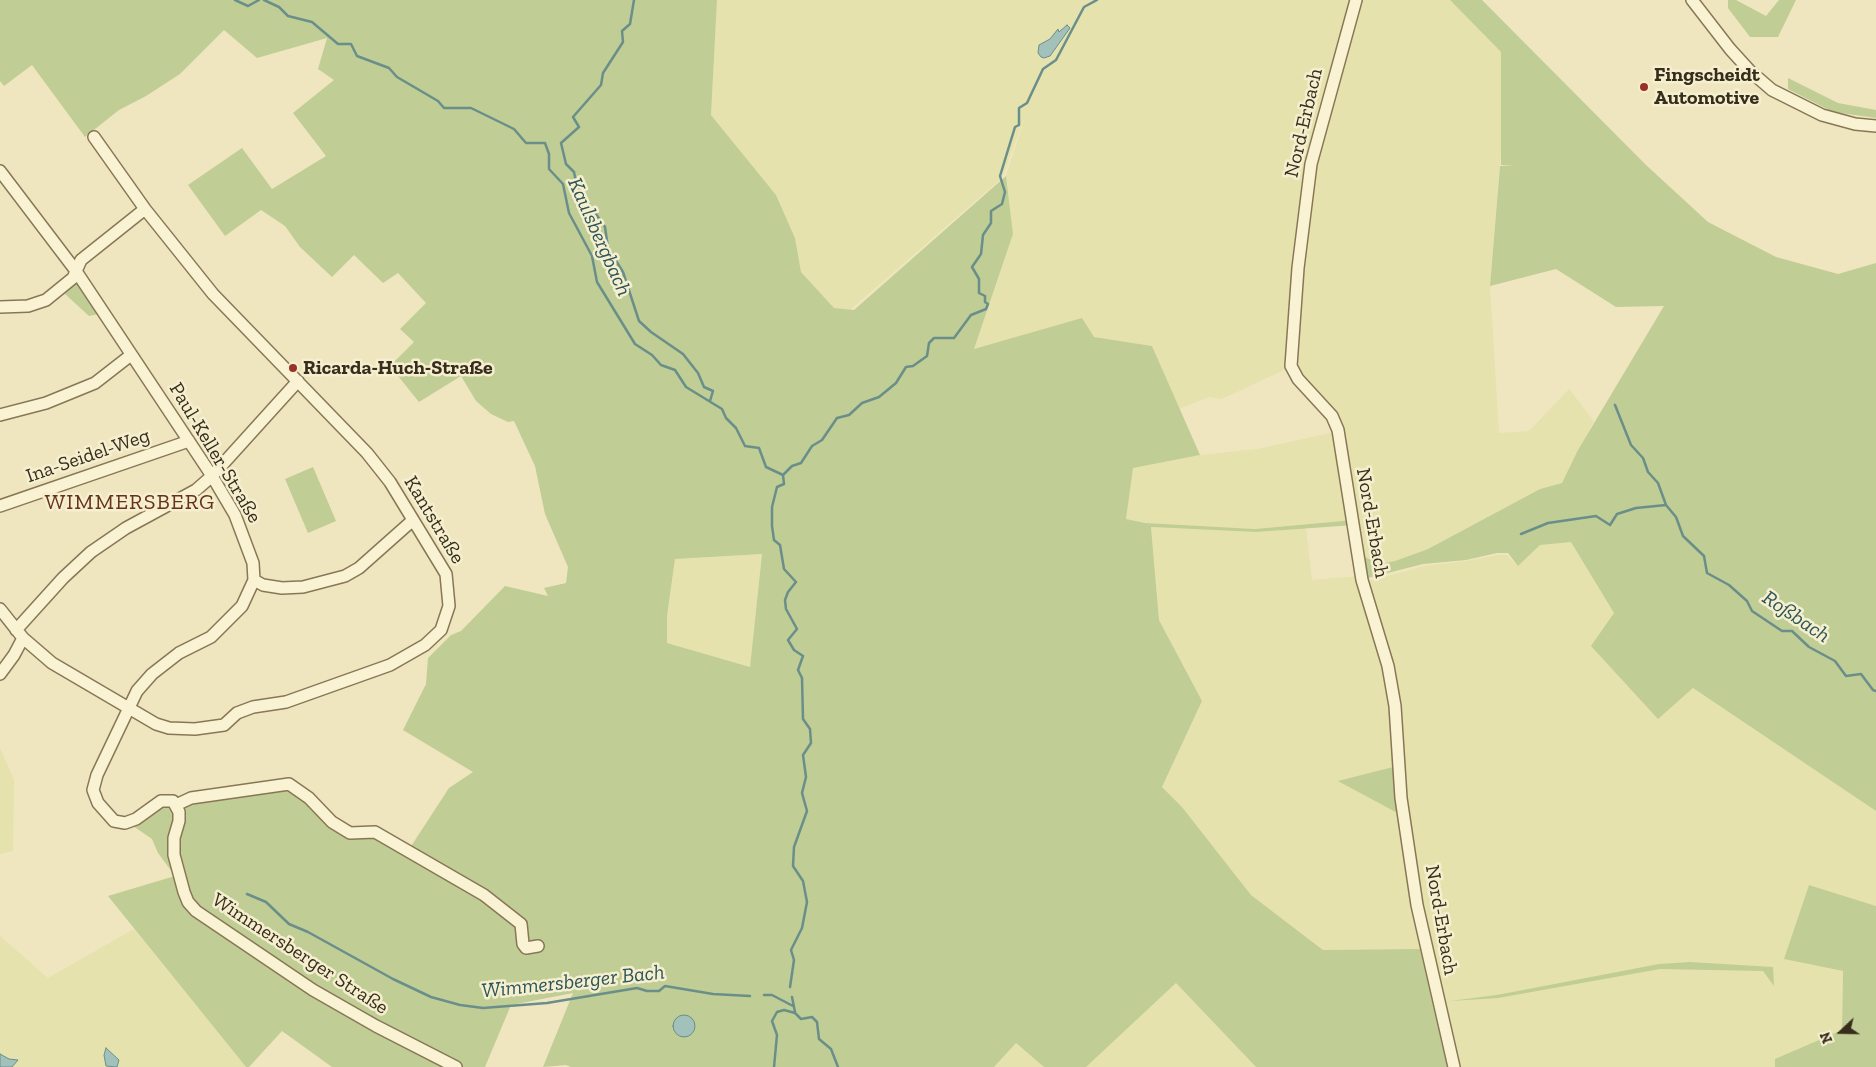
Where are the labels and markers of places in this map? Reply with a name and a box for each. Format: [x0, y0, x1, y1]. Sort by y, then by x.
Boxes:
place label: Fingscheidt Automotive [1654, 63, 1760, 110]
marker: Fingscheidt Automotive [1638, 81, 1650, 93]
place label: Ricarda-Huch-Straße [303, 356, 493, 380]
marker: Ricarda-Huch-Straße [287, 362, 299, 374]

